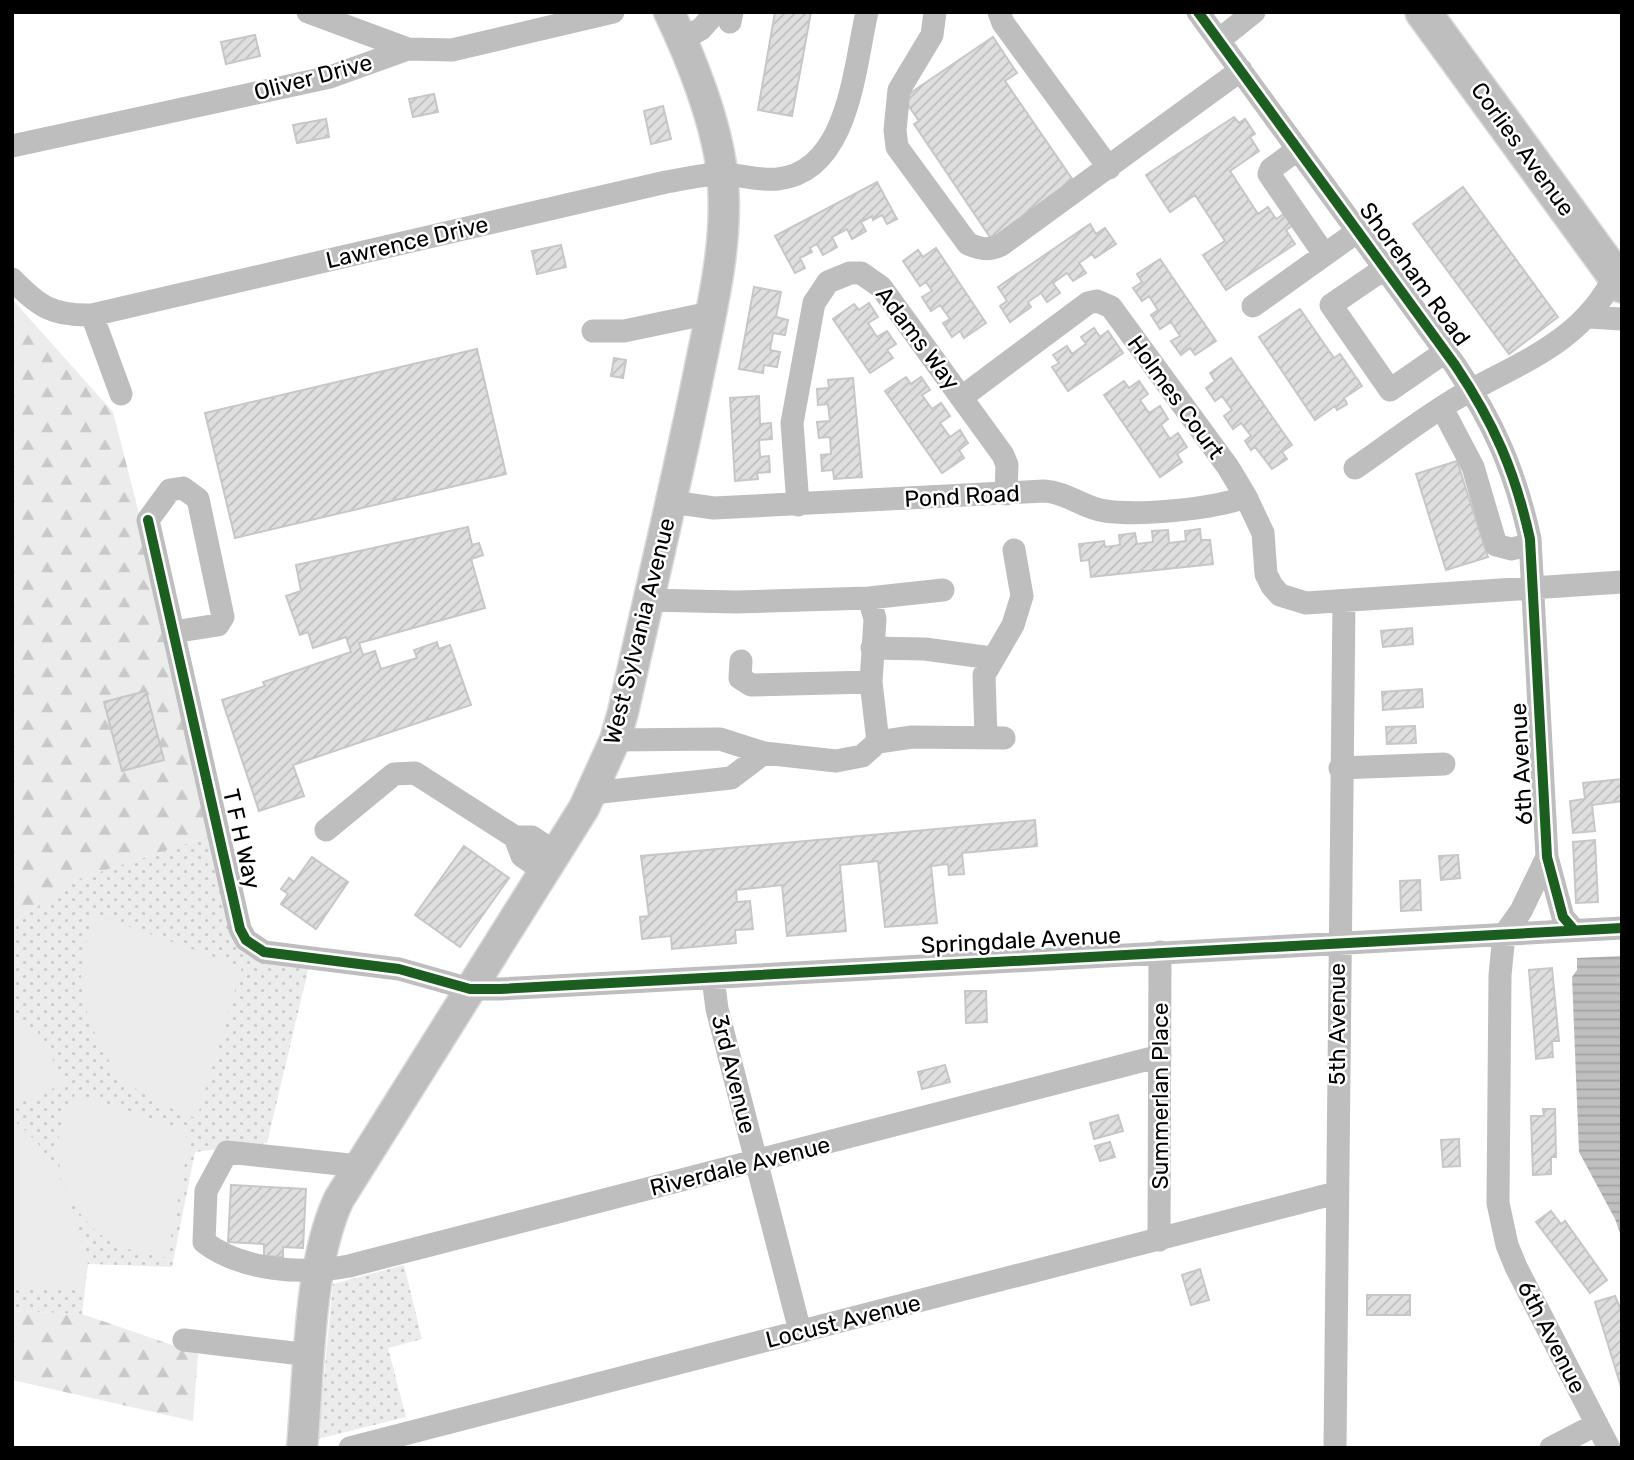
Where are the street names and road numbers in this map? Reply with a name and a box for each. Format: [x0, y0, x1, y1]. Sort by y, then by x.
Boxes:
street label: Oliver Drive [251, 48, 375, 106]
street label: Corlies Avenue [1465, 77, 1581, 221]
street label: Shoreham Road [1354, 197, 1476, 351]
street label: Lawrence Drive [323, 210, 491, 274]
street label: Adams Way [870, 281, 966, 395]
street label: Holmes Court [1122, 330, 1230, 464]
street label: Pond Road [904, 479, 1020, 513]
street label: West Sylvania Avenue [597, 515, 681, 747]
street label: 6th Avenue [1504, 702, 1538, 826]
street label: T F H Way [217, 786, 267, 892]
street label: Springdale Avenue [920, 921, 1122, 959]
street label: 5th Avenue [1323, 963, 1351, 1085]
street label: Summerlan Place [1146, 1002, 1174, 1190]
street label: 3rd Avenue [706, 1012, 762, 1136]
street label: Riverdale Avenue [647, 1130, 833, 1202]
street label: 6th Avenue [1512, 1276, 1592, 1398]
street label: Locust Avenue [763, 1288, 923, 1354]

